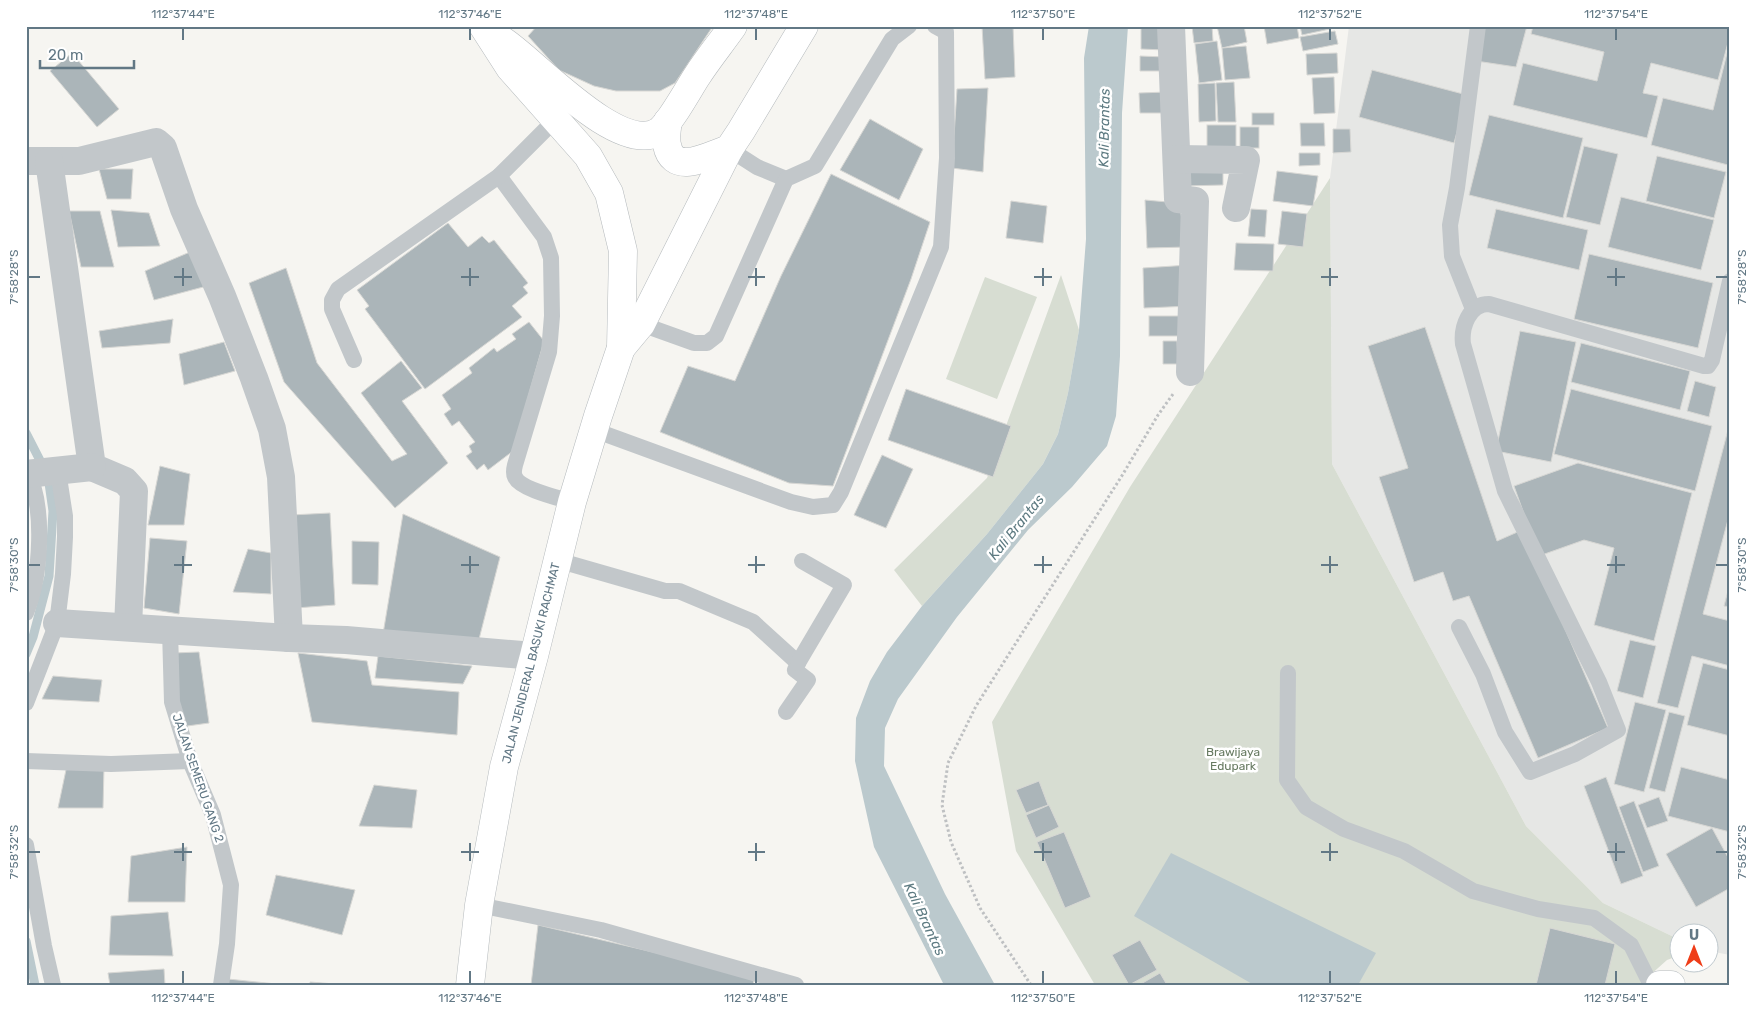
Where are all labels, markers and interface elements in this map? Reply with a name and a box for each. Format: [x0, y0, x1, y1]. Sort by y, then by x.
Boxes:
text: 112°37'44"E [151, 7, 215, 21]
text: 112°37'46"E [438, 7, 502, 21]
text: 112°37'48"E [724, 7, 788, 21]
text: 112°37'50"E [1011, 7, 1075, 21]
text: 112°37'52"E [1298, 7, 1362, 21]
text: 112°37'54"E [1584, 7, 1648, 21]
scale bar [40, 38, 134, 70]
text: 20 m [48, 46, 83, 64]
water label: Kali Brantas [1095, 88, 1114, 168]
text: 7°58'28"S [7, 250, 21, 304]
text: 7°58'28"S [1735, 250, 1749, 304]
water label: Kali Brantas [985, 491, 1048, 563]
text: 7°58'30"S [7, 538, 21, 592]
text: 7°58'30"S [1735, 538, 1749, 592]
street label: JALAN JENDERAL BASUKI RACHMAT [499, 561, 563, 765]
street label: JALAN SEMERU GANG 2 [169, 712, 227, 844]
park label: Brawijaya Edupark [1206, 745, 1260, 773]
text: 7°58'32"S [7, 825, 21, 879]
text: 7°58'32"S [1735, 825, 1749, 879]
water label: Kali Brantas [900, 880, 949, 959]
north arrow [1668, 924, 1718, 974]
text: U [1689, 927, 1699, 944]
text: 112°37'44"E [151, 991, 215, 1005]
text: 112°37'46"E [438, 991, 502, 1005]
text: 112°37'48"E [724, 991, 788, 1005]
text: 112°37'50"E [1011, 991, 1075, 1005]
text: 112°37'52"E [1298, 991, 1362, 1005]
text: 112°37'54"E [1584, 991, 1648, 1005]

